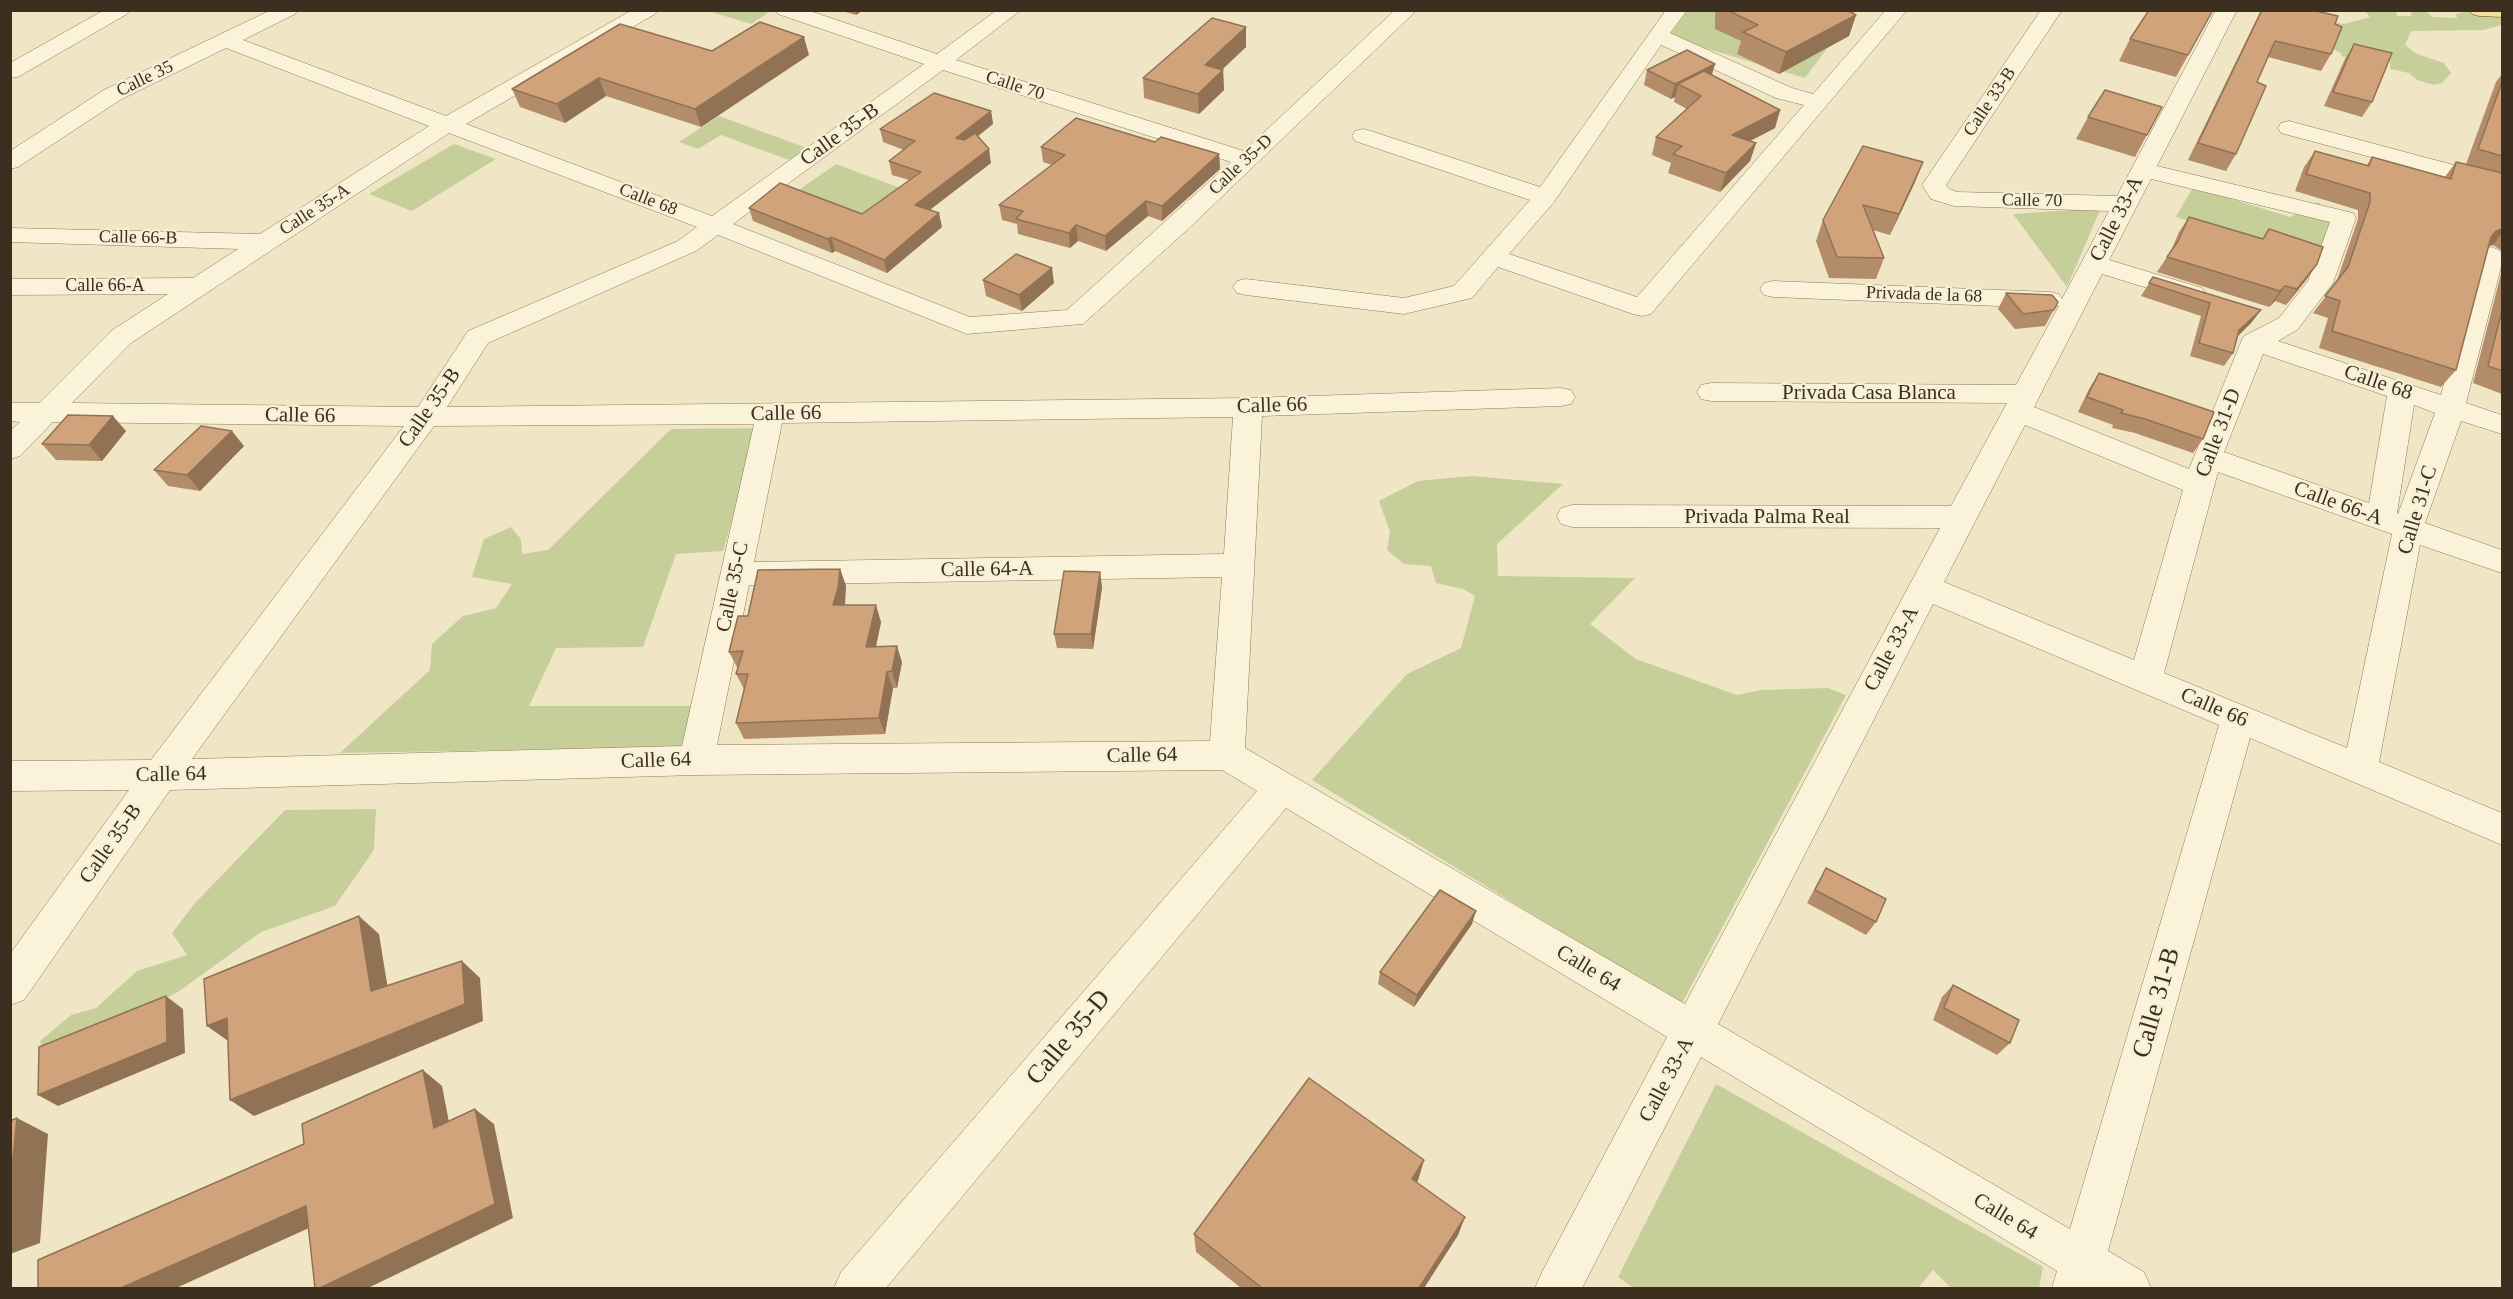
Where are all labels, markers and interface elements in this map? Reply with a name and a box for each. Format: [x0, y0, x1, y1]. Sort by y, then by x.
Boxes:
street label: Calle 35 [113, 56, 177, 102]
street label: Calle 33-B [1959, 63, 2021, 141]
street label: Calle 70 [983, 66, 1047, 106]
street label: Calle 35-B [796, 98, 884, 172]
street label: Calle 35-D [1205, 130, 1277, 200]
street label: Calle 33-A [2085, 172, 2149, 266]
street label: Calle 35-A [276, 179, 354, 241]
street label: Calle 68 [616, 179, 680, 221]
street label: Calle 70 [2002, 190, 2062, 212]
street label: Calle 66-B [99, 227, 177, 249]
street label: Calle 66-A [65, 275, 145, 297]
street label: Privada de la 68 [1865, 282, 1983, 308]
street label: Calle 68 [2341, 360, 2415, 406]
street label: Calle 35-B [393, 363, 467, 453]
street label: Privada Casa Blanca [1782, 380, 1956, 406]
street label: Calle 31-D [2191, 385, 2247, 481]
street label: Calle 66 [1236, 392, 1308, 420]
street label: Calle 66 [751, 401, 821, 427]
street label: Calle 66 [265, 403, 335, 429]
street label: Calle 31-C [2393, 463, 2443, 557]
street label: Calle 66-A [2290, 476, 2386, 532]
street label: Privada Palma Real [1684, 504, 1850, 530]
street label: Calle 35-C [711, 540, 755, 634]
street label: Calle 64-A [940, 557, 1034, 583]
street label: Calle 33-A [1859, 602, 1925, 696]
street label: Calle 66 [2177, 683, 2251, 733]
street label: Calle 64 [1107, 743, 1177, 769]
street label: Calle 64 [620, 747, 692, 775]
street label: Calle 64 [136, 762, 206, 788]
street label: Calle 35-B [74, 799, 148, 889]
street label: Calle 64 [1551, 940, 1625, 998]
street label: Calle 31-B [2126, 944, 2188, 1062]
street label: Calle 35-D [1020, 984, 1118, 1092]
street label: Calle 33-A [1634, 1033, 1700, 1127]
street label: Calle 64 [1968, 1188, 2042, 1246]

